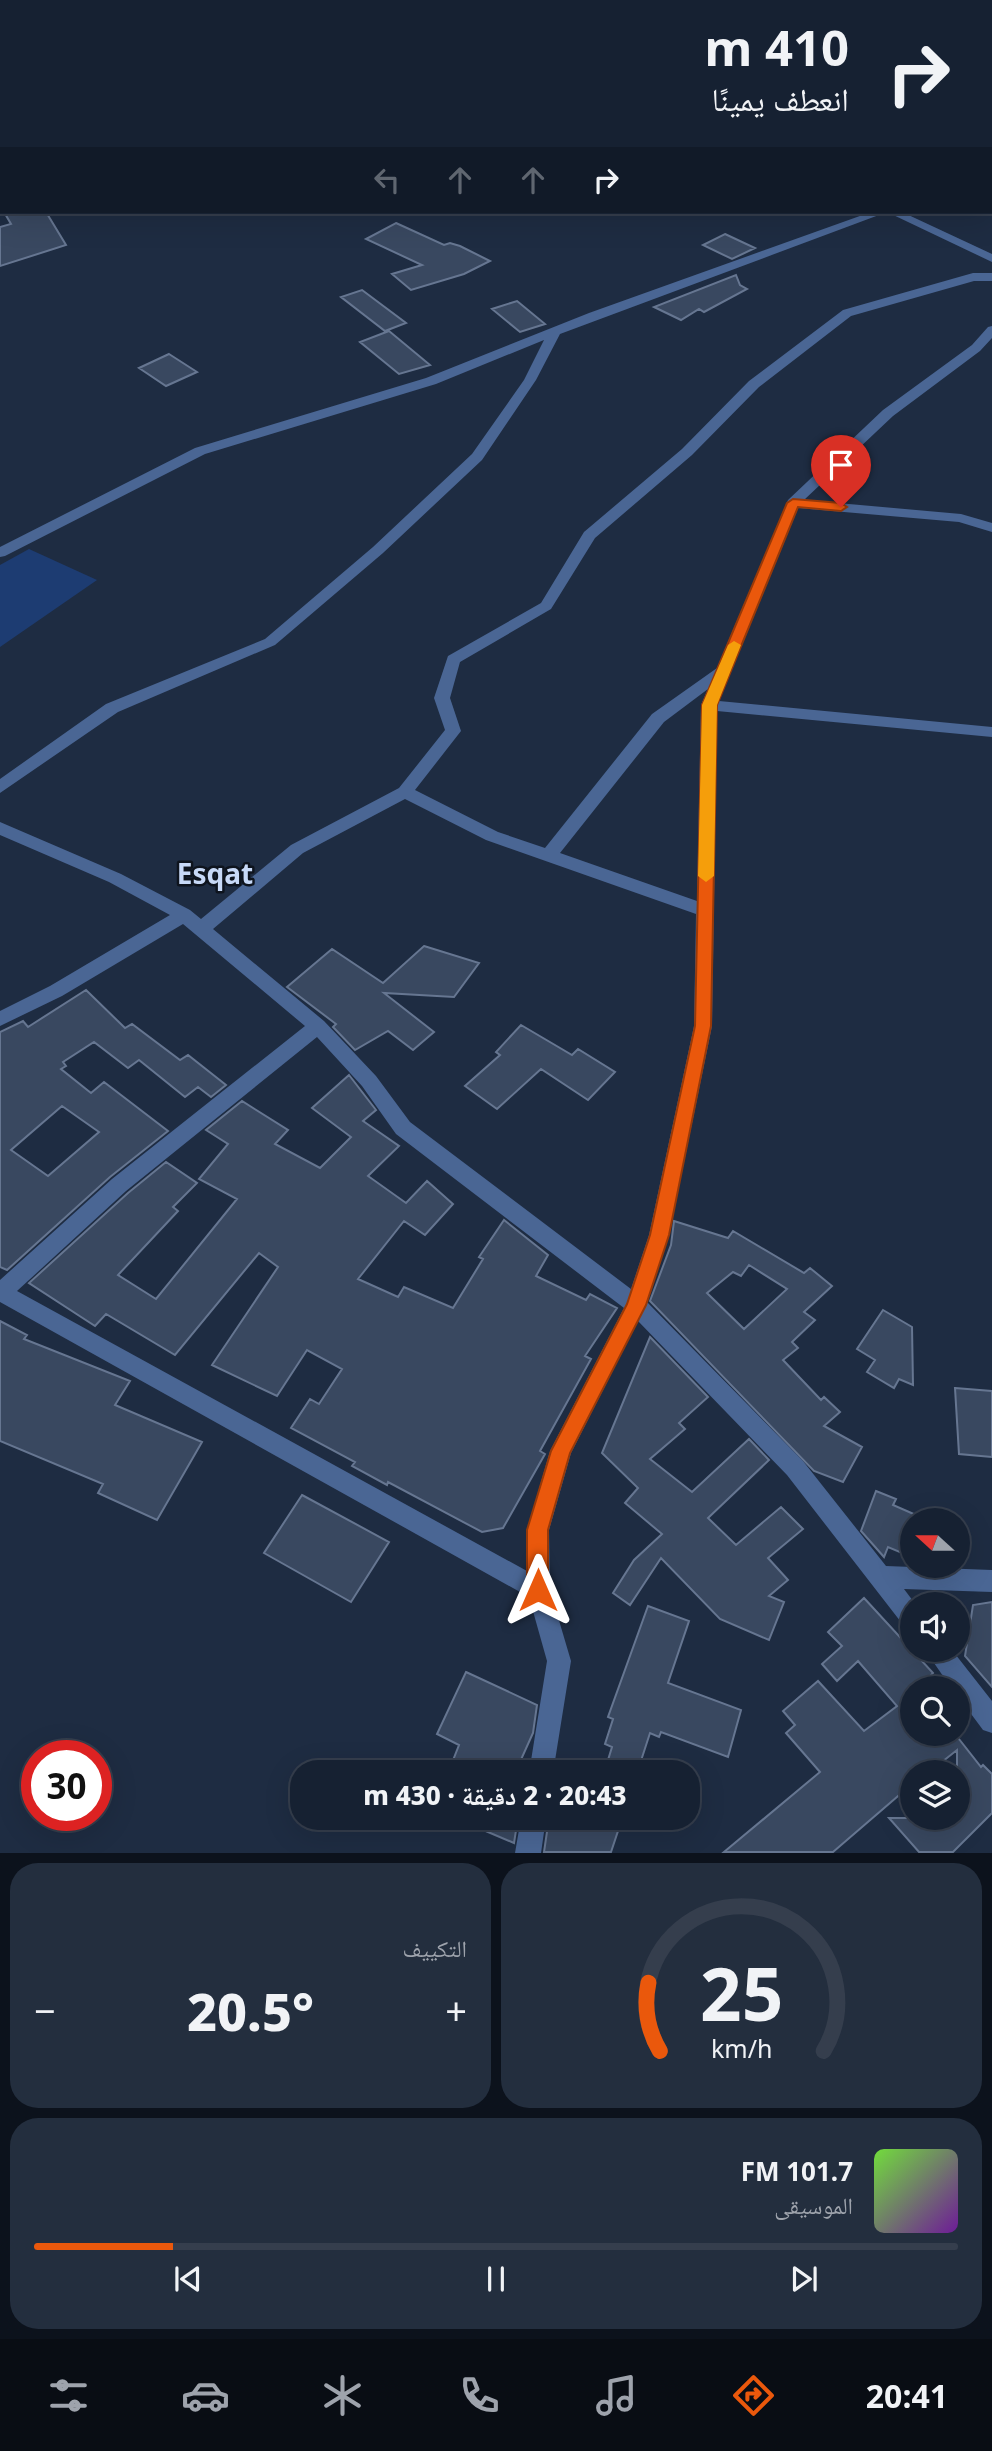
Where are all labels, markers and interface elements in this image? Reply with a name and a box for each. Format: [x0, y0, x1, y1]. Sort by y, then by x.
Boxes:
text: 410 m [704, 14, 849, 80]
icon: right [873, 28, 964, 119]
text: انعطف يمينًا [712, 77, 849, 120]
icon: left [368, 161, 406, 199]
icon: ahead [441, 161, 479, 199]
icon: ahead [514, 161, 552, 199]
icon: right [587, 161, 625, 199]
pin [811, 435, 871, 507]
icon: arrive [822, 446, 860, 484]
district label: Esqat [177, 854, 253, 892]
north arrow [900, 1508, 970, 1578]
map controls [900, 1508, 970, 1830]
position arrow [501, 1553, 575, 1627]
button: sound [900, 1592, 970, 1662]
button: search [900, 1676, 970, 1746]
speed limit sign: 30 [21, 1740, 112, 1831]
button: layers [900, 1760, 970, 1830]
text: 20:43 · 2 دقيقة · 430 m [363, 1777, 627, 1813]
text: التكييف [402, 1932, 467, 1964]
text: 25 [700, 1944, 783, 2043]
text: 20.5° [187, 1975, 314, 2046]
text: − [34, 1984, 56, 2036]
text: + [445, 1984, 467, 2036]
text: km/h [711, 2031, 772, 2065]
text: 101.7 FM [741, 2153, 853, 2189]
text: الموسيقى [774, 2189, 853, 2221]
icon: previous [169, 2260, 207, 2298]
icon: pause [477, 2260, 515, 2298]
icon: next [785, 2260, 823, 2298]
icon: filters [44, 2371, 93, 2420]
icon: car [181, 2371, 230, 2420]
icon: climate [318, 2371, 367, 2420]
icon: phone [455, 2371, 504, 2420]
icon: music [592, 2371, 641, 2420]
icon: directions [729, 2371, 778, 2420]
text: 20:41 [866, 2374, 948, 2417]

